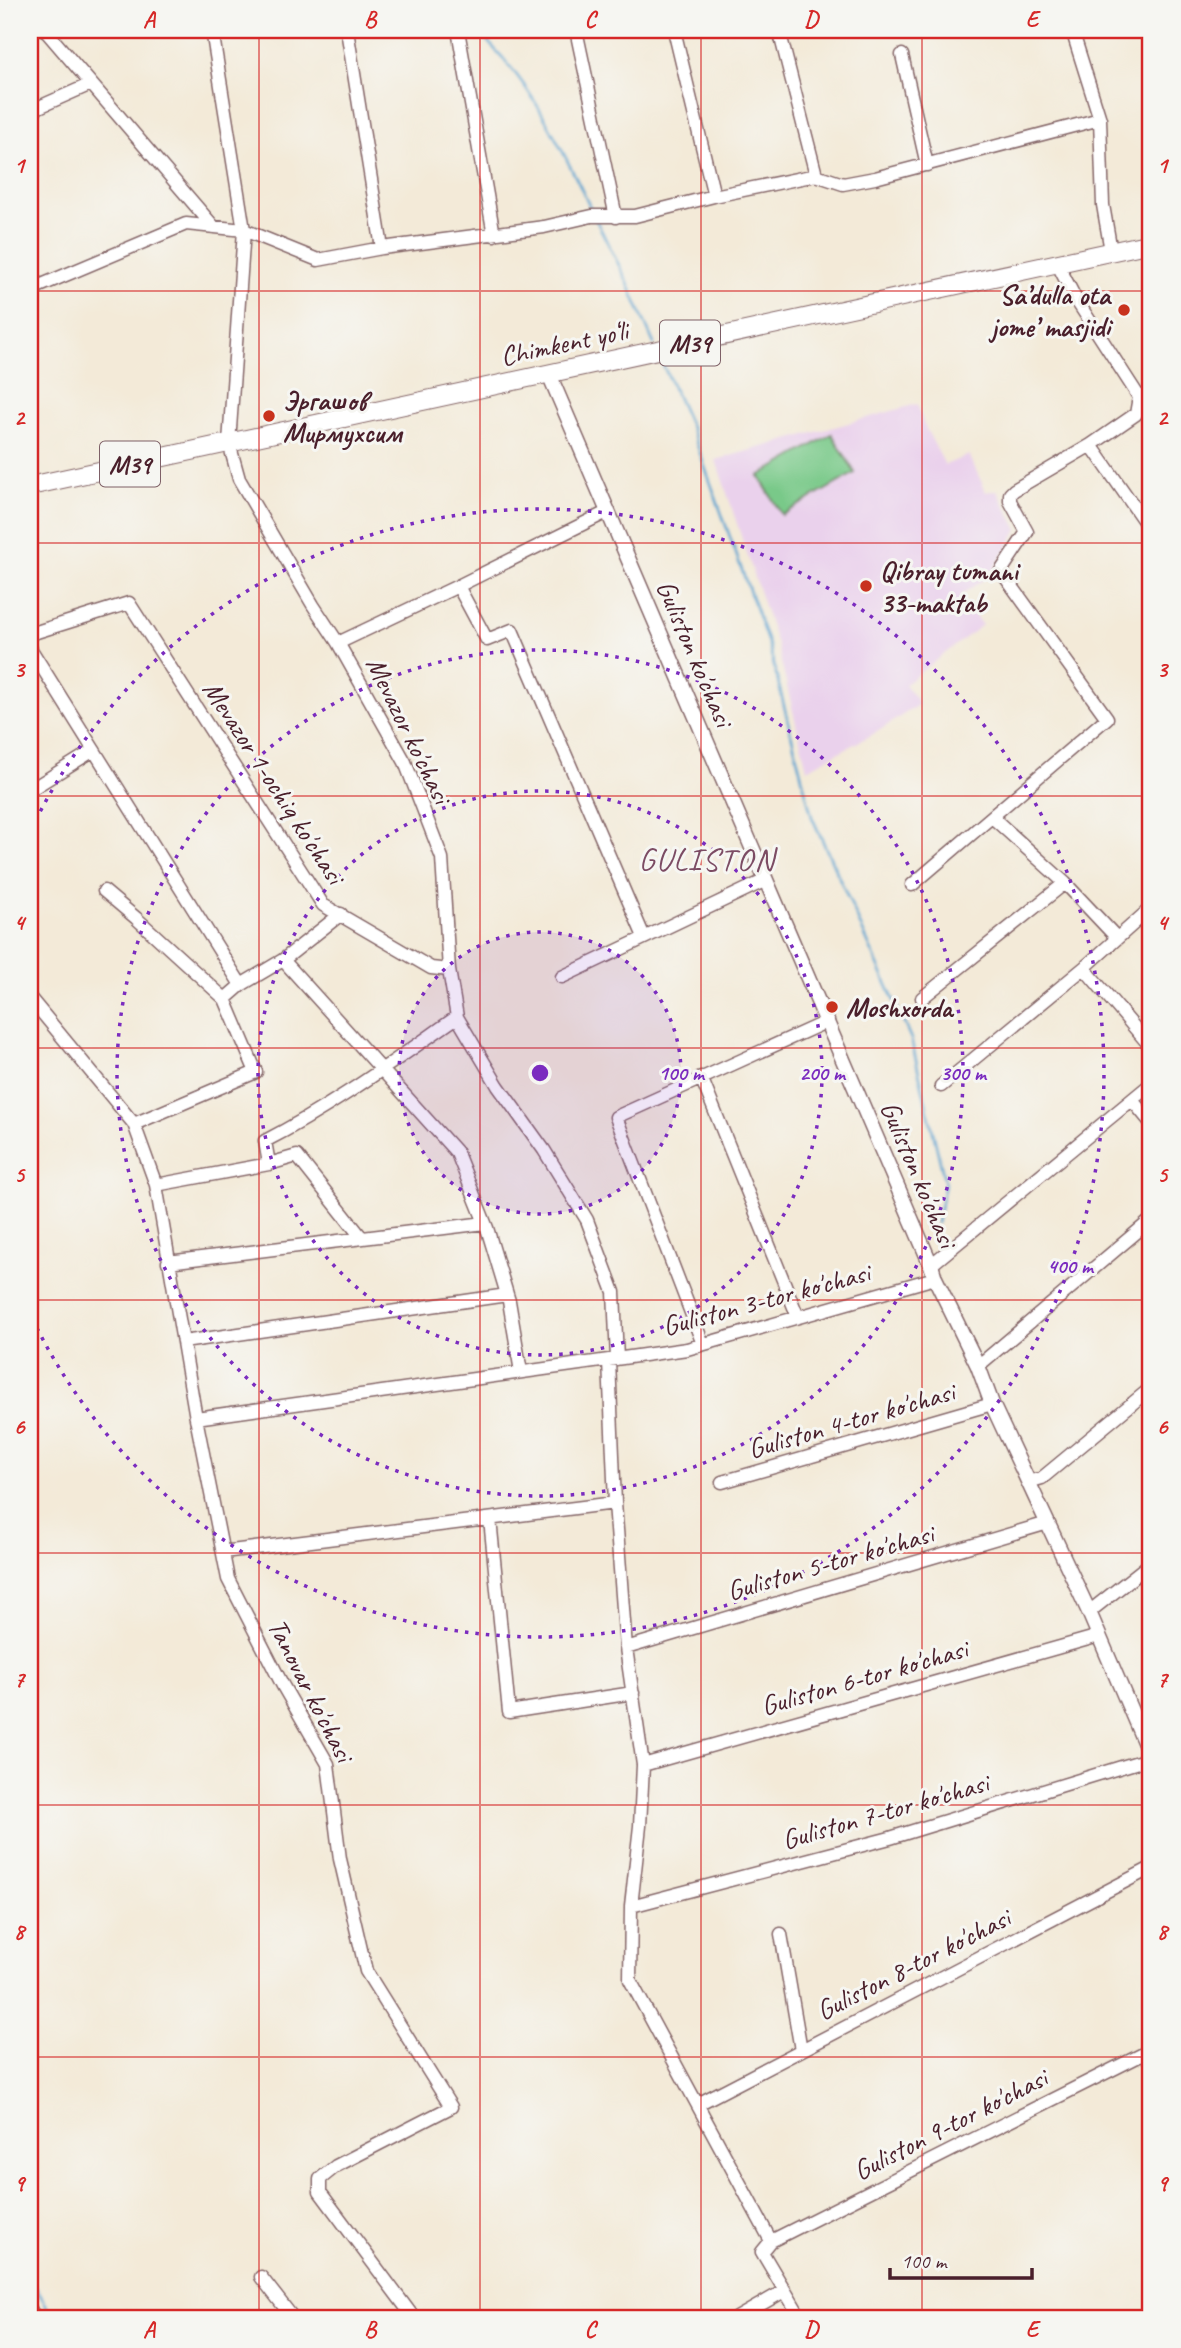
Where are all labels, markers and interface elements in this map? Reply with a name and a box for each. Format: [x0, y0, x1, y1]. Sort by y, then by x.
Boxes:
text: A [143, 5, 157, 34]
text: B [364, 5, 378, 34]
text: C [585, 5, 599, 34]
text: D [804, 5, 820, 34]
text: E [1026, 5, 1042, 34]
text: 1 [14, 151, 27, 180]
text: 1 [1157, 151, 1170, 180]
place label: Sa’dulla ota jome’ masjidi [988, 277, 1114, 344]
marker: Sa’dulla ota jome’ masjidi [1116, 302, 1132, 318]
street label: Chimkent yo‘li [497, 312, 635, 374]
road number: M39 [660, 320, 720, 366]
place label: Эргашов Мирмухсим [283, 383, 404, 451]
text: 2 [14, 403, 27, 432]
text: 2 [1157, 403, 1170, 432]
marker: Эргашов Мирмухсим [261, 408, 277, 424]
road number: M39 [100, 442, 160, 486]
place label: Qibray tumani 33-maktab [880, 553, 1021, 620]
street label: Guliston ko'chasi [649, 575, 743, 735]
marker: Qibray tumani 33-maktab [858, 578, 874, 594]
street label: Mevazor ko'chasi [358, 651, 461, 812]
text: 3 [14, 655, 27, 684]
text: 3 [1157, 655, 1170, 684]
street label: Mevazor 1-ochiq ko'chasi [195, 674, 355, 893]
district label: GULISTON [638, 839, 778, 880]
text: 4 [14, 908, 27, 937]
text: 4 [1157, 908, 1170, 937]
place label: Moshxorda [846, 990, 954, 1025]
marker: Moshxorda [824, 999, 840, 1015]
text: 100 m [658, 1060, 706, 1086]
text: 200 m [799, 1060, 847, 1086]
text: 300 m [940, 1060, 988, 1086]
centre of rings [528, 1061, 552, 1085]
street label: Guliston ko'chasi [873, 1096, 967, 1256]
text: 5 [14, 1160, 26, 1189]
text: 5 [1157, 1160, 1169, 1189]
text: 400 m [1047, 1253, 1095, 1279]
street label: Guliston 3-tor ko'chasi [659, 1254, 877, 1343]
street label: Guliston 4-tor ko'chasi [744, 1373, 962, 1466]
text: 6 [14, 1412, 27, 1441]
text: 6 [1157, 1412, 1170, 1441]
street label: Guliston 5-tor ko'chasi [723, 1515, 941, 1608]
street label: Tanovar ko'chasi [260, 1613, 364, 1771]
street label: Guliston 6-tor ko'chasi [757, 1630, 975, 1723]
text: 7 [14, 1665, 27, 1694]
text: 7 [1157, 1665, 1170, 1694]
street label: Guliston 7-tor ko'chasi [778, 1764, 996, 1857]
street label: Guliston 8-tor ko'chasi [810, 1898, 1019, 2028]
text: 8 [14, 1917, 27, 1946]
text: 8 [1157, 1917, 1170, 1946]
street label: Guliston 9-tor ko'chasi [847, 2058, 1056, 2188]
text: 9 [14, 2169, 27, 2198]
text: 9 [1157, 2169, 1170, 2198]
scale bar [890, 2236, 1032, 2280]
text: 100 m [901, 2248, 948, 2274]
text: A [143, 2315, 157, 2344]
text: B [364, 2315, 378, 2344]
text: C [585, 2315, 599, 2344]
text: D [804, 2315, 820, 2344]
text: E [1026, 2315, 1042, 2344]

